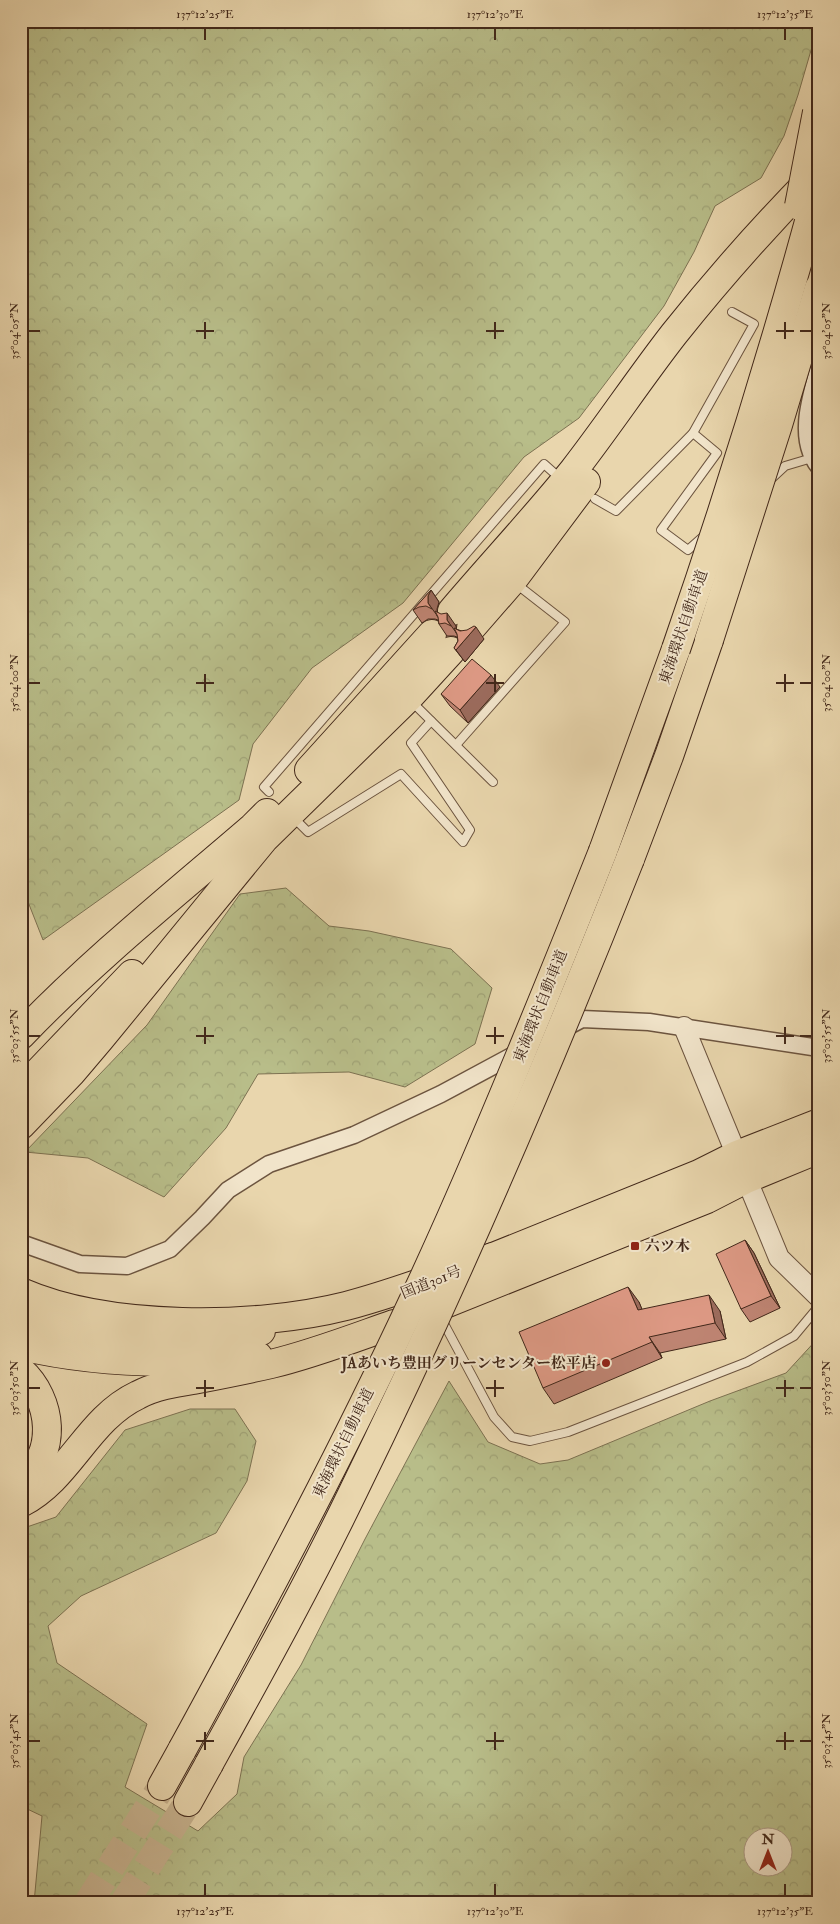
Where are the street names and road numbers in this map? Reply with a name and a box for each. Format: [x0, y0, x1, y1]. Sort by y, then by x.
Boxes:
street label: 東海環状自動車道 [655, 567, 712, 687]
street label: 東海環状自動車道 [509, 947, 572, 1065]
street label: 国道301号 [398, 1262, 464, 1303]
street label: 東海環状自動車道 [309, 1385, 378, 1501]

